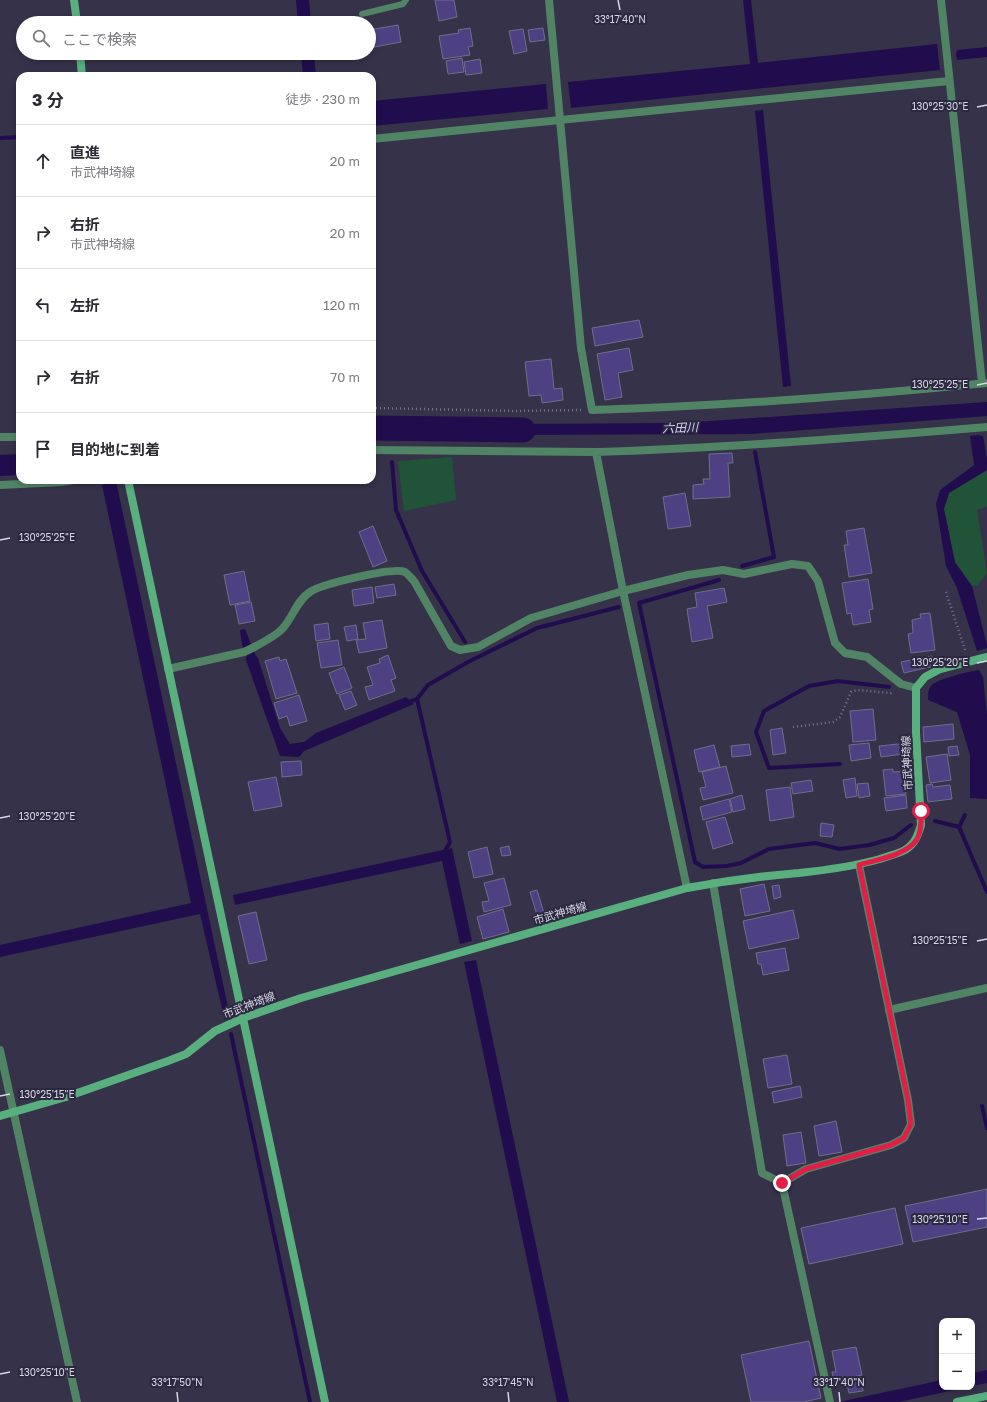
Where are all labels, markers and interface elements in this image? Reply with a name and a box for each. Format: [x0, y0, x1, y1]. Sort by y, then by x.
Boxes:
text: 33°17'40"N [594, 13, 646, 25]
search box [16, 16, 376, 60]
icon: search [30, 27, 52, 49]
text: ここで検索 [62, 30, 137, 48]
text: 3 分 [32, 89, 64, 110]
text: 徒歩 · 230 m [286, 91, 360, 107]
text: 130°25'30"E [912, 100, 968, 112]
text: 直進 [70, 143, 100, 161]
icon: ahead [32, 150, 54, 172]
text: 20 m [330, 153, 360, 169]
text: 市武神埼線 [70, 164, 135, 180]
text: 右折 [70, 215, 100, 233]
icon: right [32, 222, 54, 244]
text: 20 m [330, 225, 360, 241]
text: 市武神埼線 [70, 236, 135, 252]
icon: left [32, 294, 54, 316]
text: 左折 [70, 296, 100, 314]
text: 120 m [323, 297, 360, 313]
icon: right [32, 366, 54, 388]
text: 右折 [70, 368, 100, 386]
text: 70 m [330, 369, 360, 385]
text: 130°25'25"E [912, 378, 968, 390]
water label: 六田川 [662, 419, 700, 436]
icon: arrive [32, 438, 54, 460]
text: 目的地に到着 [70, 440, 160, 458]
text: 130°25'25"E [19, 531, 75, 543]
text: 130°25'20"E [912, 656, 968, 668]
street label: 市武神埼線 [899, 735, 914, 791]
route start [912, 802, 930, 820]
text: 130°25'20"E [19, 810, 75, 822]
street label: 市武神埼線 [532, 899, 588, 926]
text: 130°25'15"E [912, 934, 968, 946]
street label: 市武神埼線 [221, 989, 277, 1020]
text: 130°25'15"E [19, 1088, 75, 1100]
route end [773, 1174, 791, 1192]
text: 130°25'10"E [912, 1213, 968, 1225]
map controls [939, 1318, 975, 1390]
button: + [939, 1318, 975, 1354]
button: − [939, 1354, 975, 1390]
text: 130°25'10"E [19, 1366, 75, 1378]
text: 33°17'50"N [151, 1376, 203, 1388]
text: 33°17'45"N [482, 1376, 534, 1388]
text: 33°17'40"N [813, 1376, 865, 1388]

